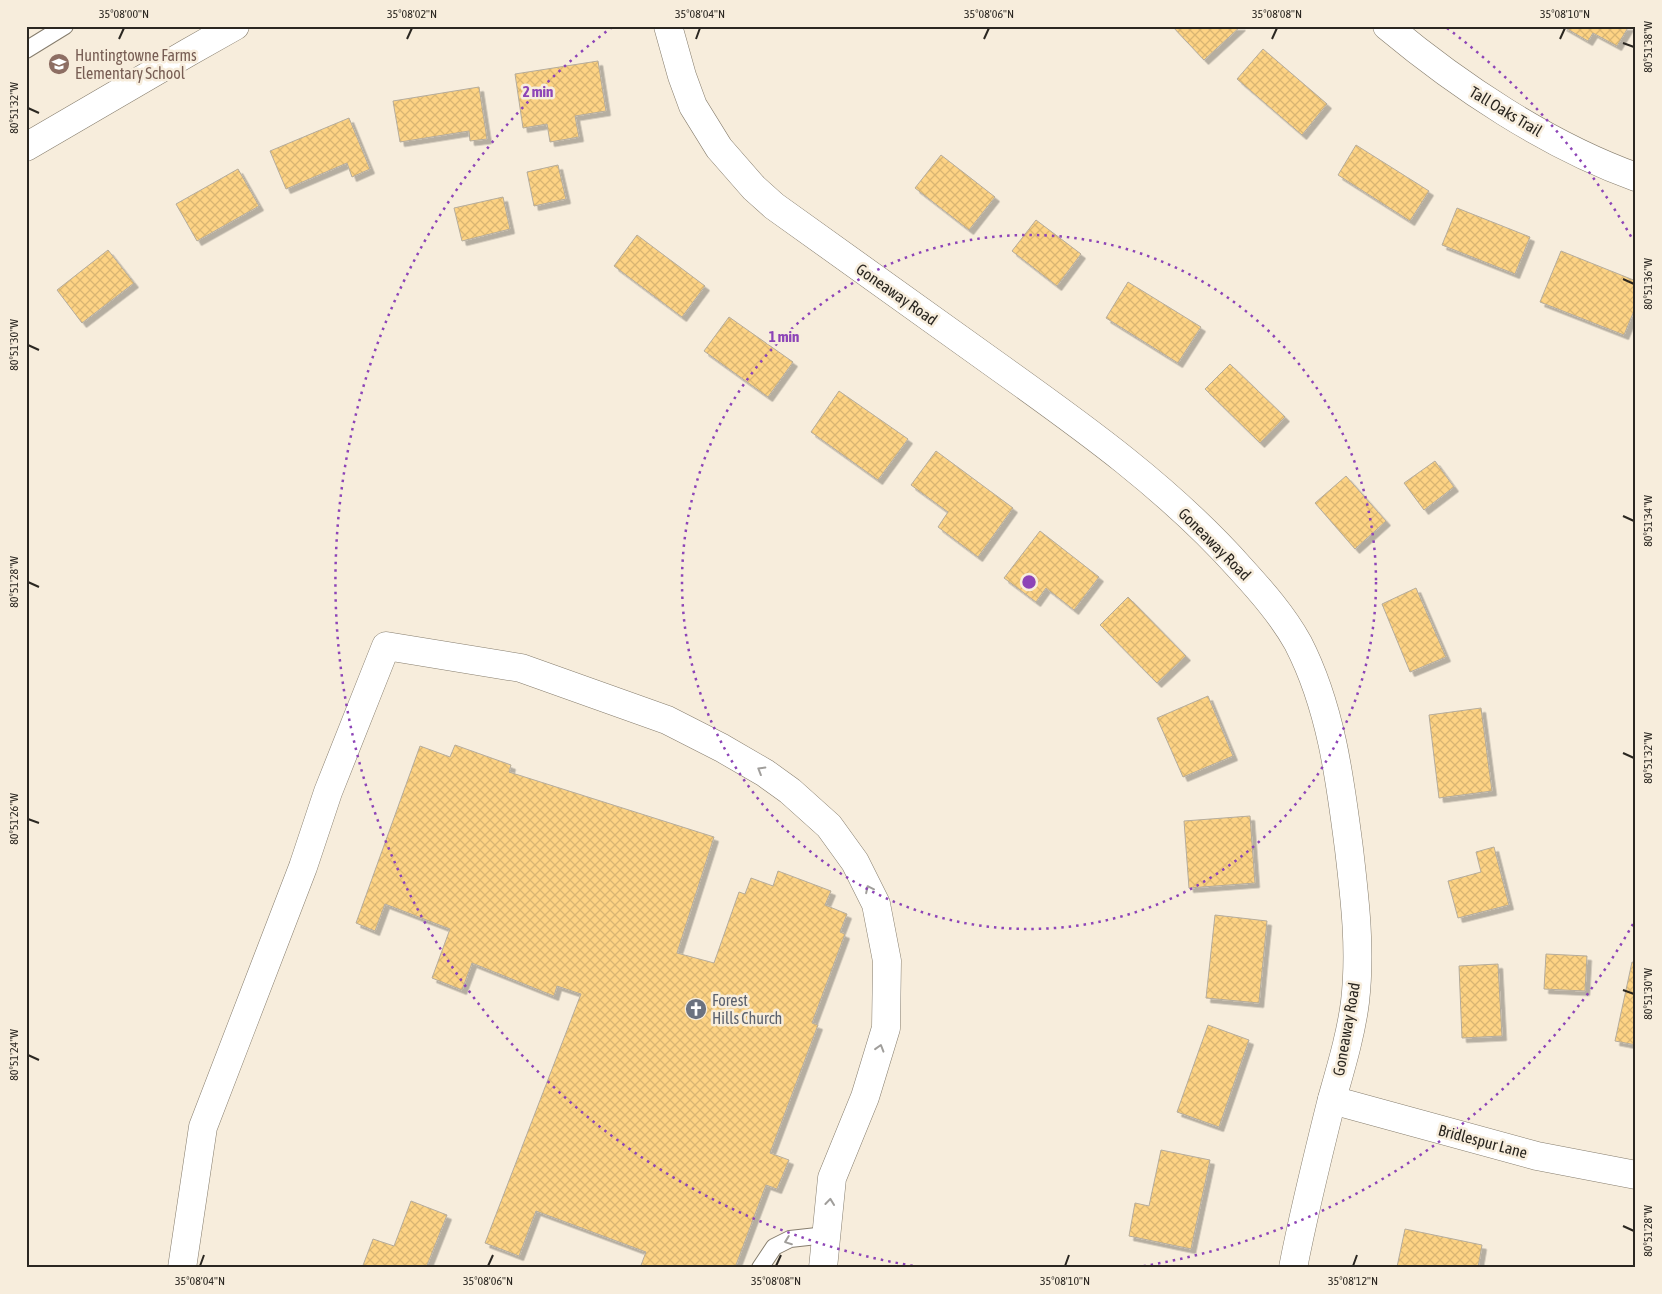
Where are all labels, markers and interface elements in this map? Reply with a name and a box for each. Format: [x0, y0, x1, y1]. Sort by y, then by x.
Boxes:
text: 35°08'00"N [99, 7, 149, 21]
text: 35°08'02"N [387, 7, 437, 21]
text: 35°08'04"N [675, 7, 725, 21]
text: 35°08'06"N [964, 7, 1014, 21]
text: 35°08'08"N [1252, 7, 1302, 21]
text: 35°08'10"N [1540, 7, 1590, 21]
text: 80°51'38"W [1641, 21, 1655, 73]
place label: Huntingtowne Farms Elementary School [75, 46, 197, 83]
school or university icon: Huntingtowne Farms Elementary School [47, 52, 71, 76]
text: 80°51'32"W [7, 82, 21, 134]
street label: Tall Oaks Trail [1466, 82, 1546, 140]
text: 2 min [523, 83, 553, 100]
text: 80°51'36"W [1641, 258, 1655, 310]
street label: Goneaway Road [853, 259, 941, 329]
text: 80°51'30"W [7, 319, 21, 371]
text: 1 min [769, 328, 799, 345]
text: 80°51'34"W [1641, 495, 1655, 547]
street label: Goneaway Road [1174, 504, 1255, 585]
text: 80°51'28"W [7, 556, 21, 608]
centre of rings [1020, 573, 1038, 591]
text: 80°51'32"W [1641, 732, 1655, 784]
one-way arrow [758, 767, 767, 777]
text: 80°51'26"W [7, 793, 21, 845]
one-way arrow [865, 885, 875, 894]
text: 80°51'30"W [1641, 968, 1655, 1020]
street label: Goneaway Road [1329, 981, 1364, 1077]
place label: Forest Hills Church [712, 991, 782, 1027]
church icon: Forest Hills Church [684, 997, 708, 1021]
text: 80°51'24"W [7, 1029, 21, 1081]
one-way arrow [874, 1044, 884, 1053]
street label: Bridlespur Lane [1436, 1120, 1529, 1162]
one-way arrow [824, 1198, 835, 1206]
text: 80°51'28"W [1641, 1205, 1655, 1257]
one-way arrow [784, 1235, 792, 1245]
text: 35°08'04"N [175, 1274, 225, 1288]
text: 35°08'06"N [463, 1274, 513, 1288]
text: 35°08'08"N [751, 1274, 801, 1288]
text: 35°08'10"N [1040, 1274, 1090, 1288]
text: 35°08'12"N [1328, 1274, 1378, 1288]

